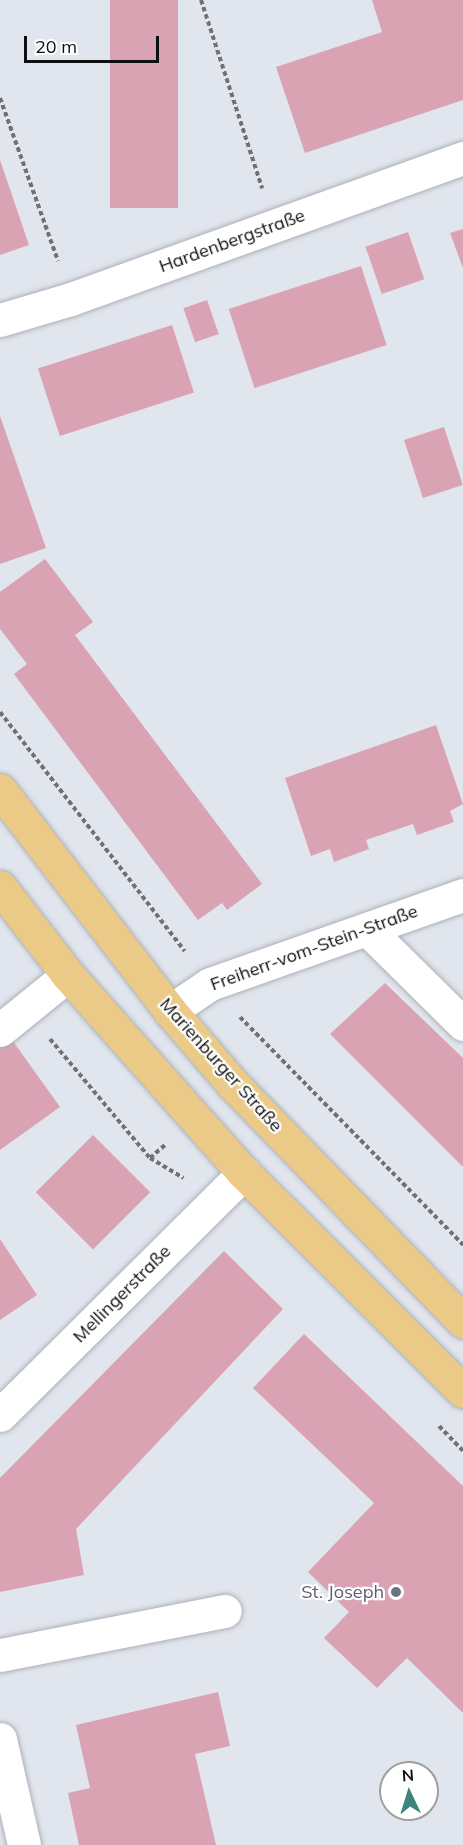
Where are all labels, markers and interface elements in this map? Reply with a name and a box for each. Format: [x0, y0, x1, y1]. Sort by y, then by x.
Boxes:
scale bar [27, 24, 162, 62]
text: 20 m [35, 35, 77, 58]
street label: Hardenbergstraße [156, 205, 308, 277]
street label: Freiherr-vom-Stein-Straße [207, 900, 421, 996]
street label: Marienburger Straße [155, 994, 287, 1136]
street label: Mellingerstraße [69, 1241, 175, 1347]
place label: St. Joseph [301, 1581, 384, 1603]
marker: St. Joseph [389, 1585, 403, 1599]
north arrow [379, 1761, 439, 1821]
text: N [401, 1765, 415, 1785]

